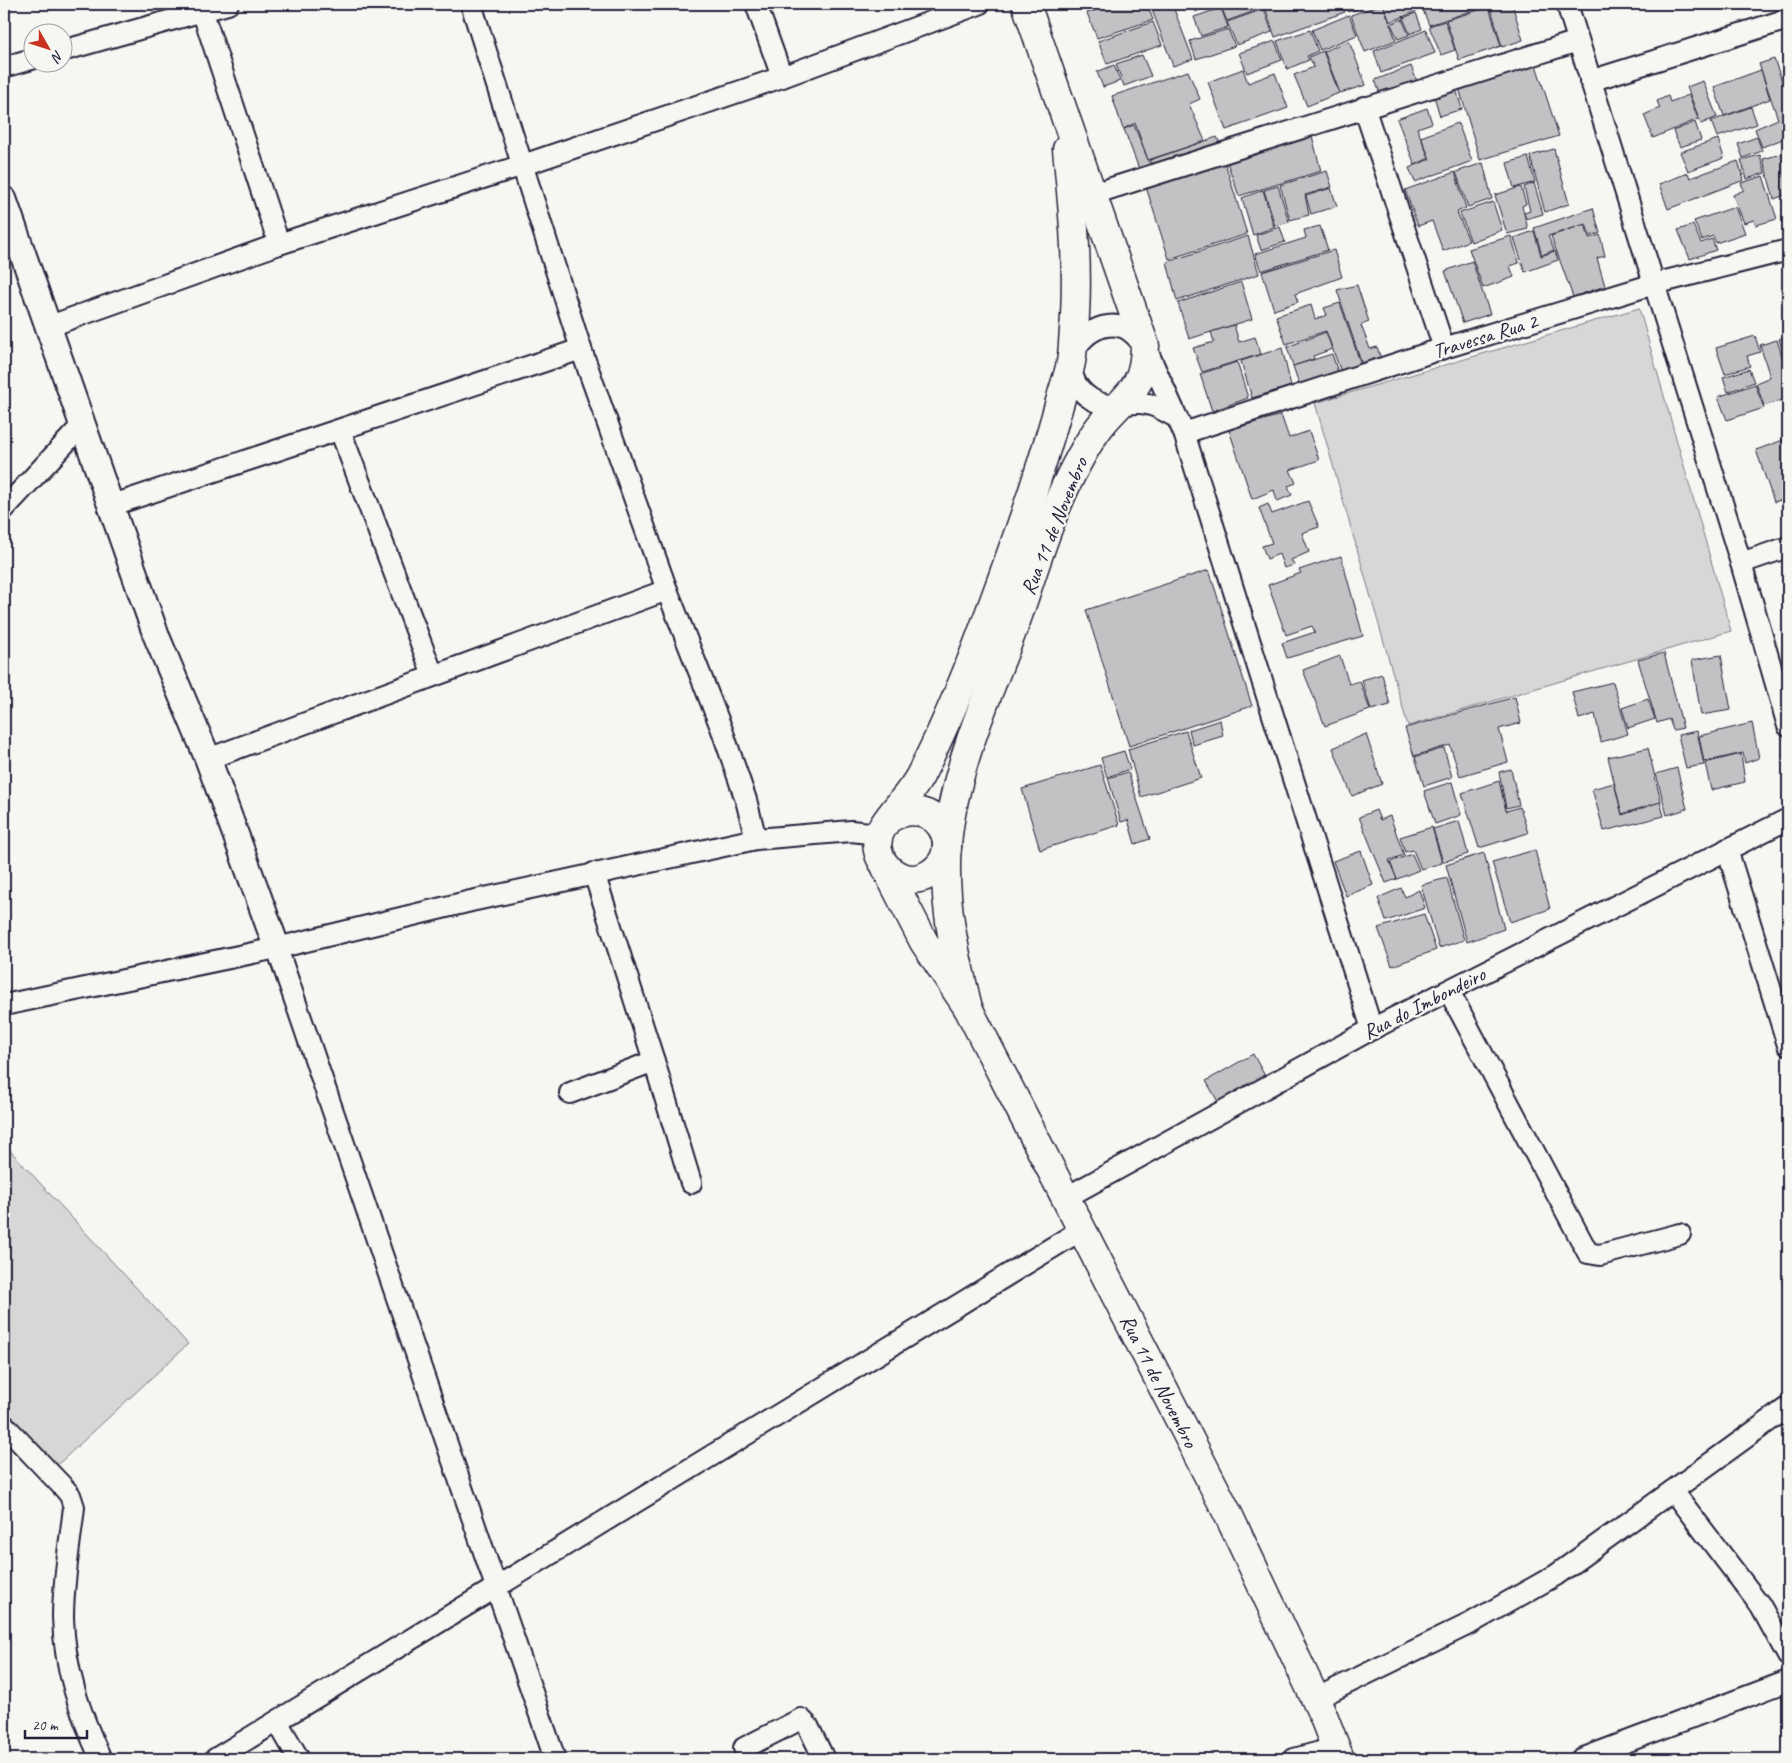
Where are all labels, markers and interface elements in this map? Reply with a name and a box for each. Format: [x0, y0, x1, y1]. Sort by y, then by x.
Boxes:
north arrow [22, 22, 72, 72]
text: N [47, 47, 67, 66]
street label: Travessa Rua 2 [1430, 307, 1542, 364]
street label: Rua 11 de Novembro [1015, 452, 1094, 598]
street label: Rua do Imbondeiro [1358, 960, 1491, 1045]
street label: Rua 11 de Novembro [1114, 1310, 1204, 1453]
scale bar [25, 1708, 88, 1740]
text: 20 m [32, 1716, 59, 1735]

